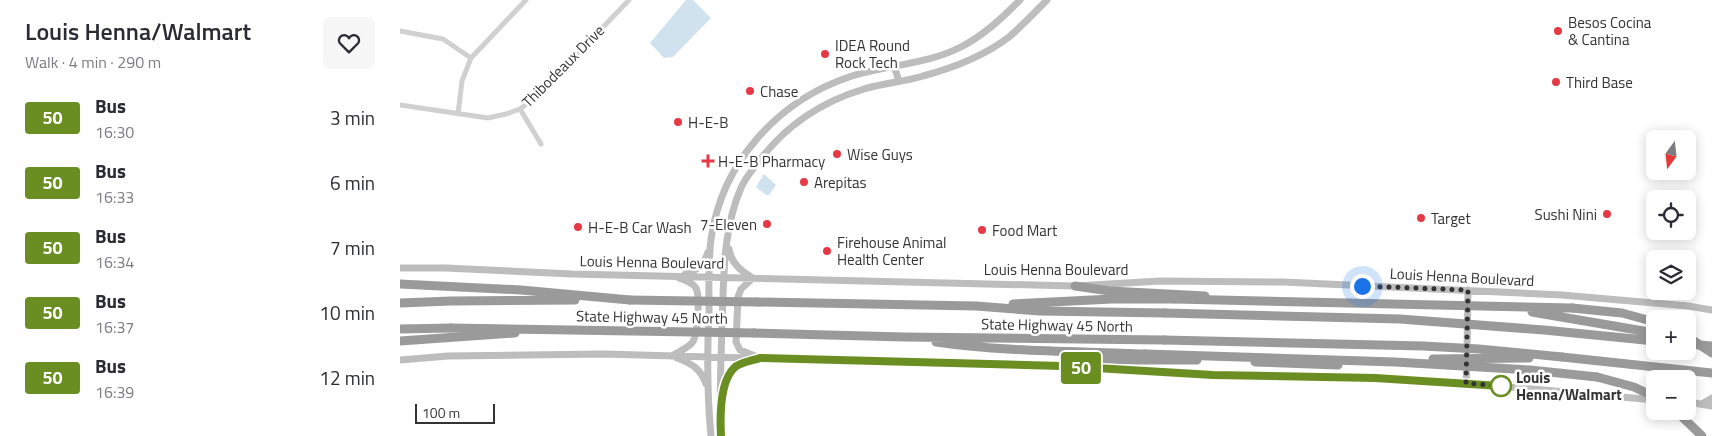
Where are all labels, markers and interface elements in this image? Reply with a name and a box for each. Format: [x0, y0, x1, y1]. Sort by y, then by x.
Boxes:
place label: Besos Cocina & Cantina [1568, 11, 1652, 51]
text: Louis Henna/Walmart [25, 13, 251, 49]
button: heart [323, 17, 375, 69]
street label: Thibodeaux Drive [516, 19, 610, 113]
marker: Besos Cocina & Cantina [1552, 25, 1564, 37]
place label: IDEA Round Rock Tech [835, 34, 910, 74]
marker: IDEA Round Rock Tech [819, 48, 831, 60]
text: Walk · 4 min · 290 m [25, 50, 161, 74]
place label: Third Base [1566, 71, 1633, 94]
marker: Third Base [1550, 76, 1562, 88]
place label: Chase [760, 80, 798, 103]
marker: Chase [744, 85, 756, 97]
text: Bus [95, 91, 126, 120]
text: 3 min [330, 103, 375, 132]
text: 50 [42, 104, 63, 131]
place label: H-E-B [688, 111, 729, 134]
marker: H-E-B [672, 116, 684, 128]
text: 16:30 [95, 120, 134, 144]
north arrow [1646, 130, 1696, 180]
map controls [1646, 130, 1696, 420]
place label: Wise Guys [847, 143, 913, 166]
marker: Wise Guys [831, 148, 843, 160]
place label: H-E-B Pharmacy [718, 150, 825, 173]
marker: H-E-B Pharmacy [702, 155, 714, 167]
text: Bus [95, 156, 126, 185]
text: 6 min [330, 168, 375, 197]
text: 50 [42, 169, 63, 196]
place label: Arepitas [814, 171, 867, 194]
marker: Arepitas [798, 176, 810, 188]
text: 16:33 [95, 185, 134, 209]
button: locate [1646, 190, 1696, 240]
place label: Sushi Nini [1535, 203, 1597, 226]
place label: Target [1431, 207, 1471, 230]
marker: Sushi Nini [1601, 208, 1613, 220]
marker: Target [1415, 212, 1427, 224]
place label: 7-Eleven [700, 213, 757, 236]
place label: H-E-B Car Wash [588, 216, 692, 239]
marker: 7-Eleven [761, 218, 773, 230]
place label: Food Mart [992, 219, 1058, 242]
text: Bus [95, 221, 126, 250]
marker: H-E-B Car Wash [572, 221, 584, 233]
marker: Food Mart [976, 224, 988, 236]
place label: Firehouse Animal Health Center [837, 231, 946, 271]
text: 7 min [330, 233, 375, 262]
text: 50 [42, 234, 63, 261]
marker: Firehouse Animal Health Center [821, 245, 833, 257]
street label: Louis Henna Boulevard [579, 249, 725, 275]
text: 16:34 [95, 250, 134, 274]
button: layers [1646, 250, 1696, 300]
street label: Louis Henna Boulevard [984, 258, 1128, 281]
street label: Louis Henna Boulevard [1389, 262, 1535, 292]
your location [1350, 274, 1375, 299]
text: Bus [95, 286, 126, 315]
text: 10 min [319, 298, 375, 327]
text: 50 [42, 299, 63, 326]
street label: State Highway 45 North [576, 304, 728, 330]
button: + [1646, 310, 1696, 360]
street label: State Highway 45 North [981, 312, 1133, 338]
text: 16:37 [95, 315, 134, 339]
text: Bus [95, 351, 126, 380]
line badge: 50 [1058, 352, 1104, 384]
text: 50 [1071, 354, 1091, 381]
text: 12 min [319, 363, 375, 392]
text: 50 [42, 364, 63, 391]
place label: Louis Henna/Walmart [1516, 366, 1622, 406]
button: − [1646, 370, 1696, 420]
marker: Louis Henna/Walmart [1490, 375, 1512, 397]
text: 16:39 [95, 380, 134, 404]
scale bar [415, 401, 495, 424]
text: 100 m [422, 402, 460, 423]

